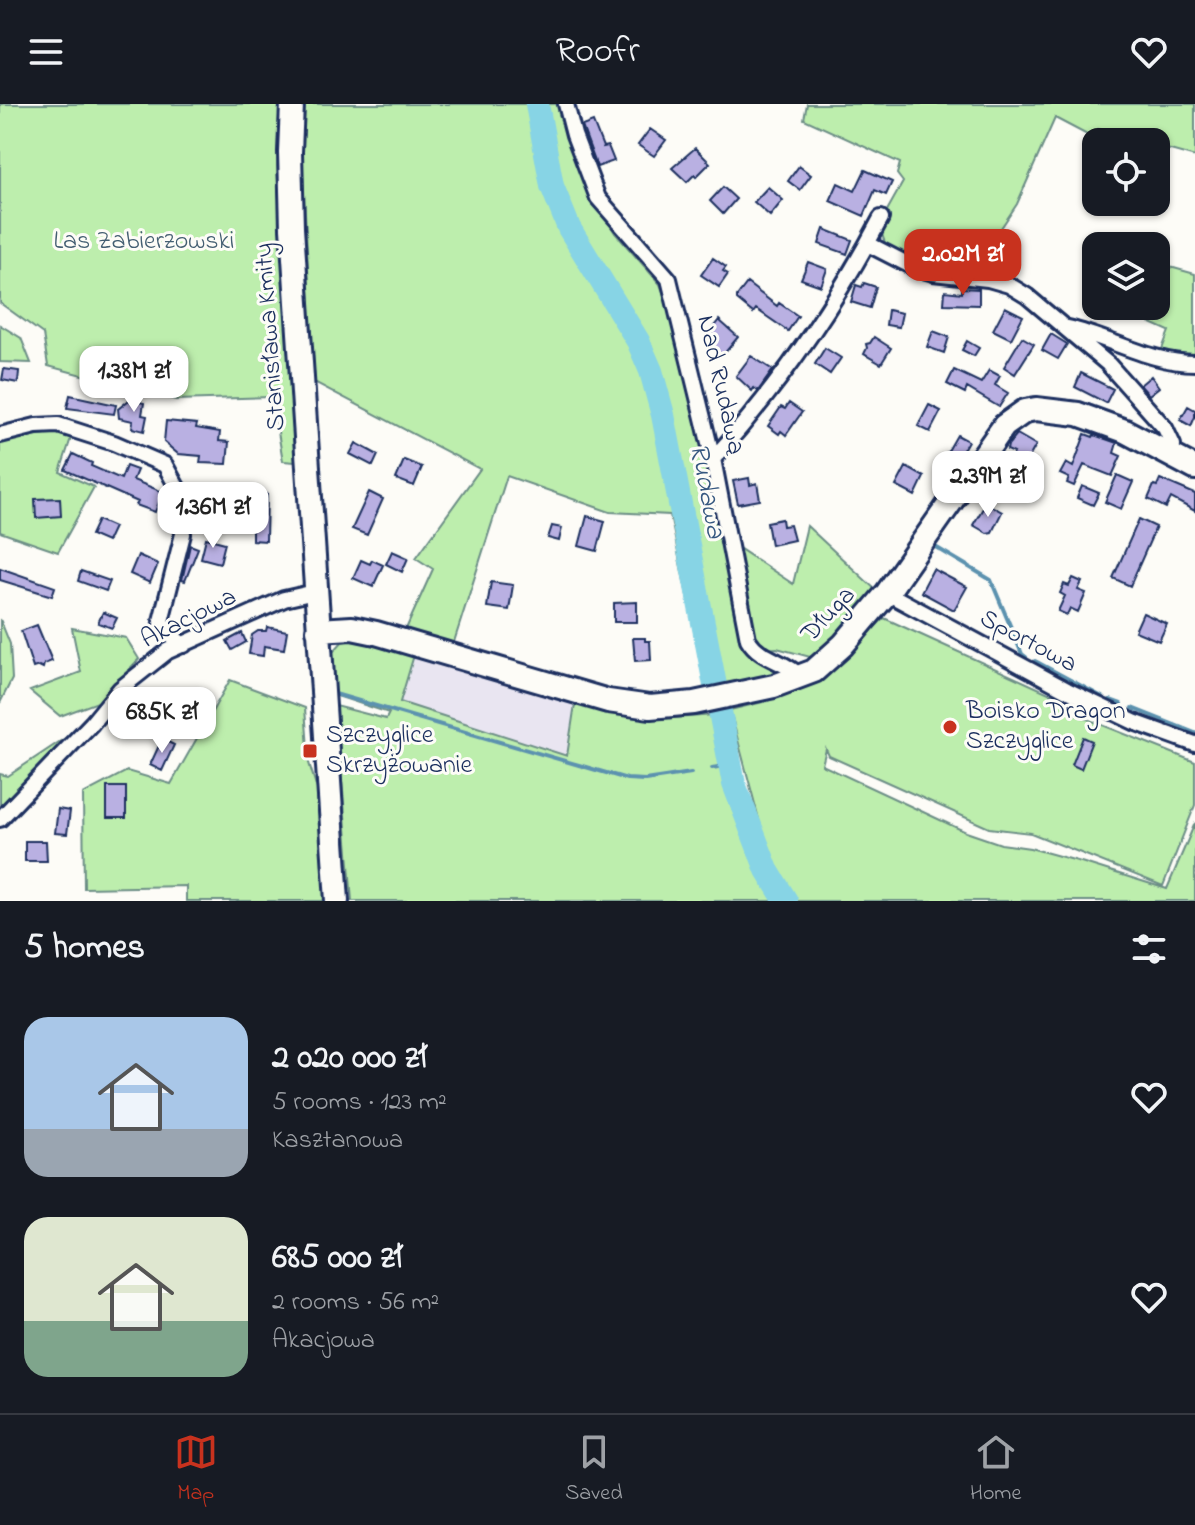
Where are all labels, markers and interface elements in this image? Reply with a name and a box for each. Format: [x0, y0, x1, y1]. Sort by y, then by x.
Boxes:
text: Roofr [555, 26, 640, 79]
icon: menu [24, 30, 68, 74]
icon: heart [1127, 30, 1171, 74]
map controls [1082, 128, 1170, 320]
button: locate [1082, 128, 1170, 216]
park label: Las Zabierzowski [53, 223, 235, 261]
pin: 2.02M zł [880, 229, 1046, 297]
button: layers [1082, 232, 1170, 320]
text: 2.02M zł [922, 236, 1004, 274]
street label: Stanisława Kmity [245, 242, 297, 432]
street label: Nad Rudawą [686, 312, 754, 458]
pin: 1.38M zł [51, 346, 217, 414]
text: 1.38M zł [97, 353, 171, 391]
water label: Rudawa [677, 440, 735, 543]
pin: 2.39M zł [905, 451, 1071, 519]
text: 2.39M zł [950, 458, 1026, 496]
pin: 1.36M zł [130, 482, 296, 550]
text: 1.36M zł [176, 489, 250, 527]
street label: Długa [792, 578, 865, 653]
street label: Akacjowa [135, 579, 243, 659]
street label: Sportowa [972, 600, 1084, 684]
pin: 685K zł [88, 687, 236, 755]
place label: Boisko Dragon Szczyglice [965, 693, 1126, 761]
text: 685K zł [126, 694, 198, 732]
place label: Szczyglice Skrzyżowanie [326, 717, 472, 785]
marker: Boisko Dragon Szczyglice [941, 718, 959, 736]
marker: Szczyglice Skrzyżowanie [301, 742, 319, 760]
text: 5 homes [24, 924, 145, 974]
icon: filters [1127, 927, 1171, 971]
text: 2 020 000 zł [272, 1034, 427, 1084]
icon: home [88, 1049, 184, 1145]
icon: heart [1127, 1075, 1171, 1119]
text: 5 rooms · 123 m² [272, 1084, 447, 1122]
text: Kasztanowa [272, 1122, 403, 1160]
text: 685 000 zł [272, 1234, 402, 1284]
icon: home [88, 1249, 184, 1345]
icon: heart [1127, 1275, 1171, 1319]
text: 2 rooms · 56 m² [272, 1284, 439, 1322]
text: Akacjowa [272, 1322, 375, 1360]
tab: Map [174, 1430, 218, 1510]
tab: Saved [565, 1430, 623, 1510]
tab: Home [970, 1430, 1021, 1510]

